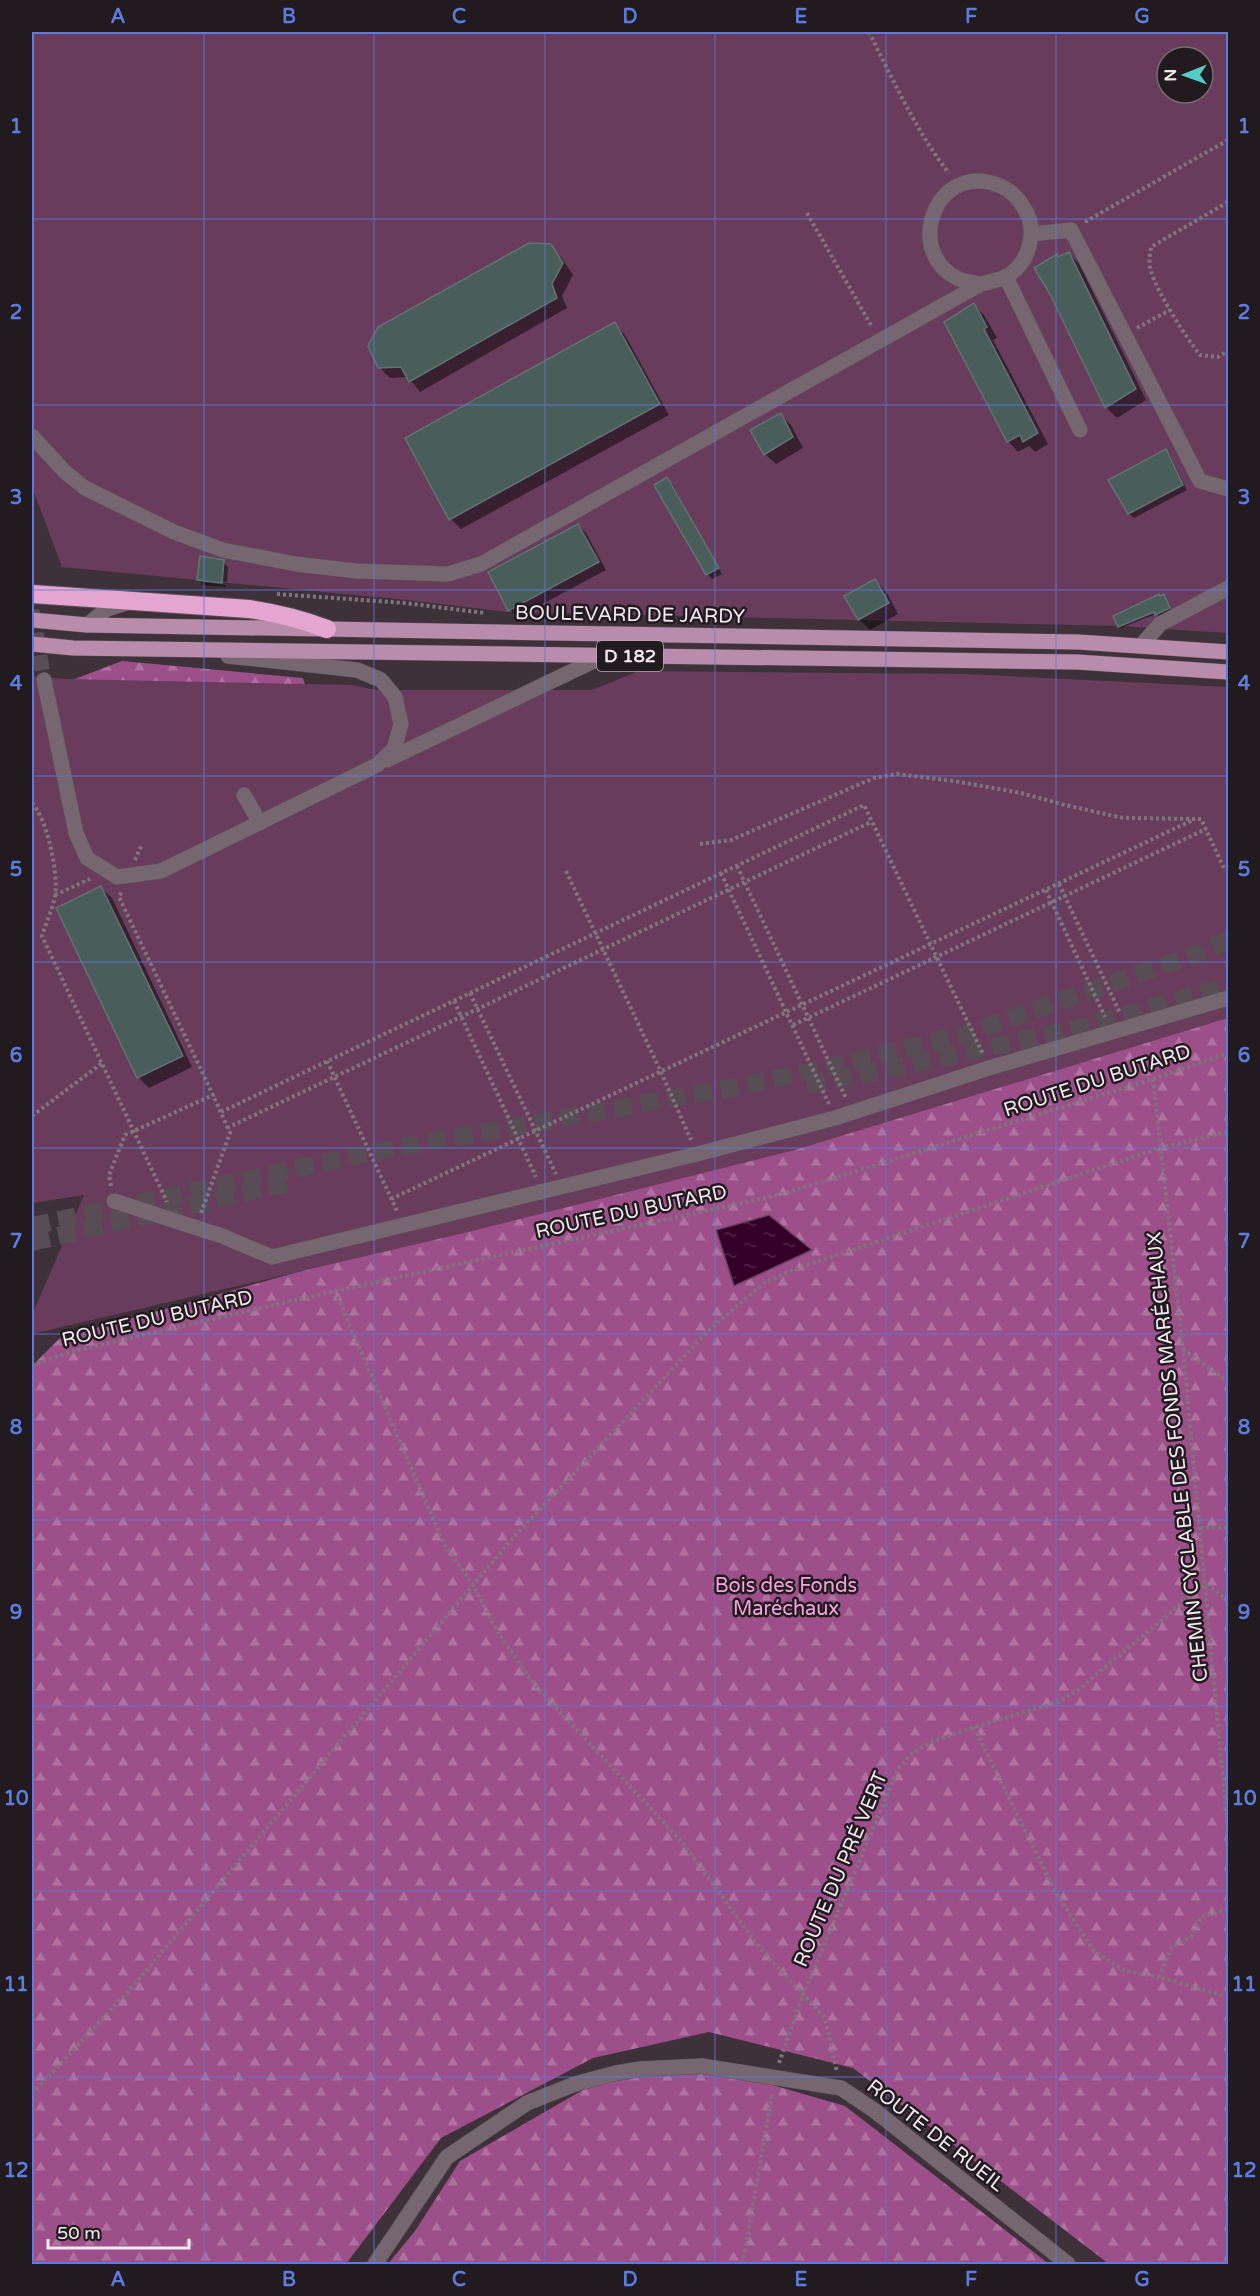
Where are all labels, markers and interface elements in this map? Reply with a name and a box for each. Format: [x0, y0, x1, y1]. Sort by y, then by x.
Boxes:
text: A [111, 5, 126, 29]
text: B [282, 5, 296, 29]
text: C [452, 5, 466, 29]
text: D [622, 5, 638, 29]
text: E [795, 5, 808, 29]
text: F [965, 5, 977, 29]
text: G [1134, 5, 1150, 29]
north arrow [1155, 45, 1215, 105]
text: N [1161, 69, 1181, 82]
text: 1 [10, 115, 22, 139]
text: 1 [1238, 115, 1250, 139]
text: 2 [10, 301, 22, 325]
text: 2 [1238, 301, 1250, 325]
text: 3 [10, 486, 22, 510]
text: 3 [1238, 486, 1250, 510]
street label: BOULEVARD DE JARDY [515, 601, 746, 629]
road number: D 182 [597, 641, 663, 671]
text: 4 [10, 672, 23, 696]
text: 4 [1238, 672, 1251, 696]
text: 5 [10, 858, 22, 882]
text: 5 [1238, 858, 1250, 882]
street label: ROUTE DU BUTARD [1001, 1039, 1194, 1123]
text: 6 [10, 1044, 22, 1068]
text: 6 [1238, 1044, 1250, 1068]
street label: ROUTE DU BUTARD [533, 1180, 729, 1244]
text: 7 [10, 1230, 22, 1254]
text: 7 [1238, 1230, 1250, 1254]
street label: CHEMIN CYCLABLE DES FONDS MARÉCHAUX [1141, 1231, 1214, 1683]
street label: ROUTE DU BUTARD [59, 1285, 255, 1353]
text: 8 [10, 1416, 22, 1440]
text: 8 [1238, 1416, 1250, 1440]
park label: Bois des Fonds Maréchaux [715, 1574, 857, 1621]
text: 9 [10, 1601, 22, 1625]
text: 9 [1238, 1601, 1250, 1625]
street label: ROUTE DU PRÉ VERT [788, 1768, 893, 1971]
text: 10 [3, 1787, 29, 1811]
text: 10 [1231, 1787, 1257, 1811]
text: 11 [3, 1973, 29, 1997]
text: 11 [1231, 1973, 1257, 1997]
street label: ROUTE DE RUEIL [862, 2075, 1009, 2197]
text: 12 [3, 2159, 29, 2183]
text: 12 [1231, 2159, 1257, 2183]
scale bar [48, 2212, 189, 2250]
text: 50 m [57, 2222, 101, 2244]
text: A [111, 2268, 126, 2292]
text: B [282, 2268, 296, 2292]
text: C [452, 2268, 466, 2292]
text: D [622, 2268, 638, 2292]
text: E [795, 2268, 808, 2292]
text: F [965, 2268, 977, 2292]
text: G [1134, 2268, 1150, 2292]

